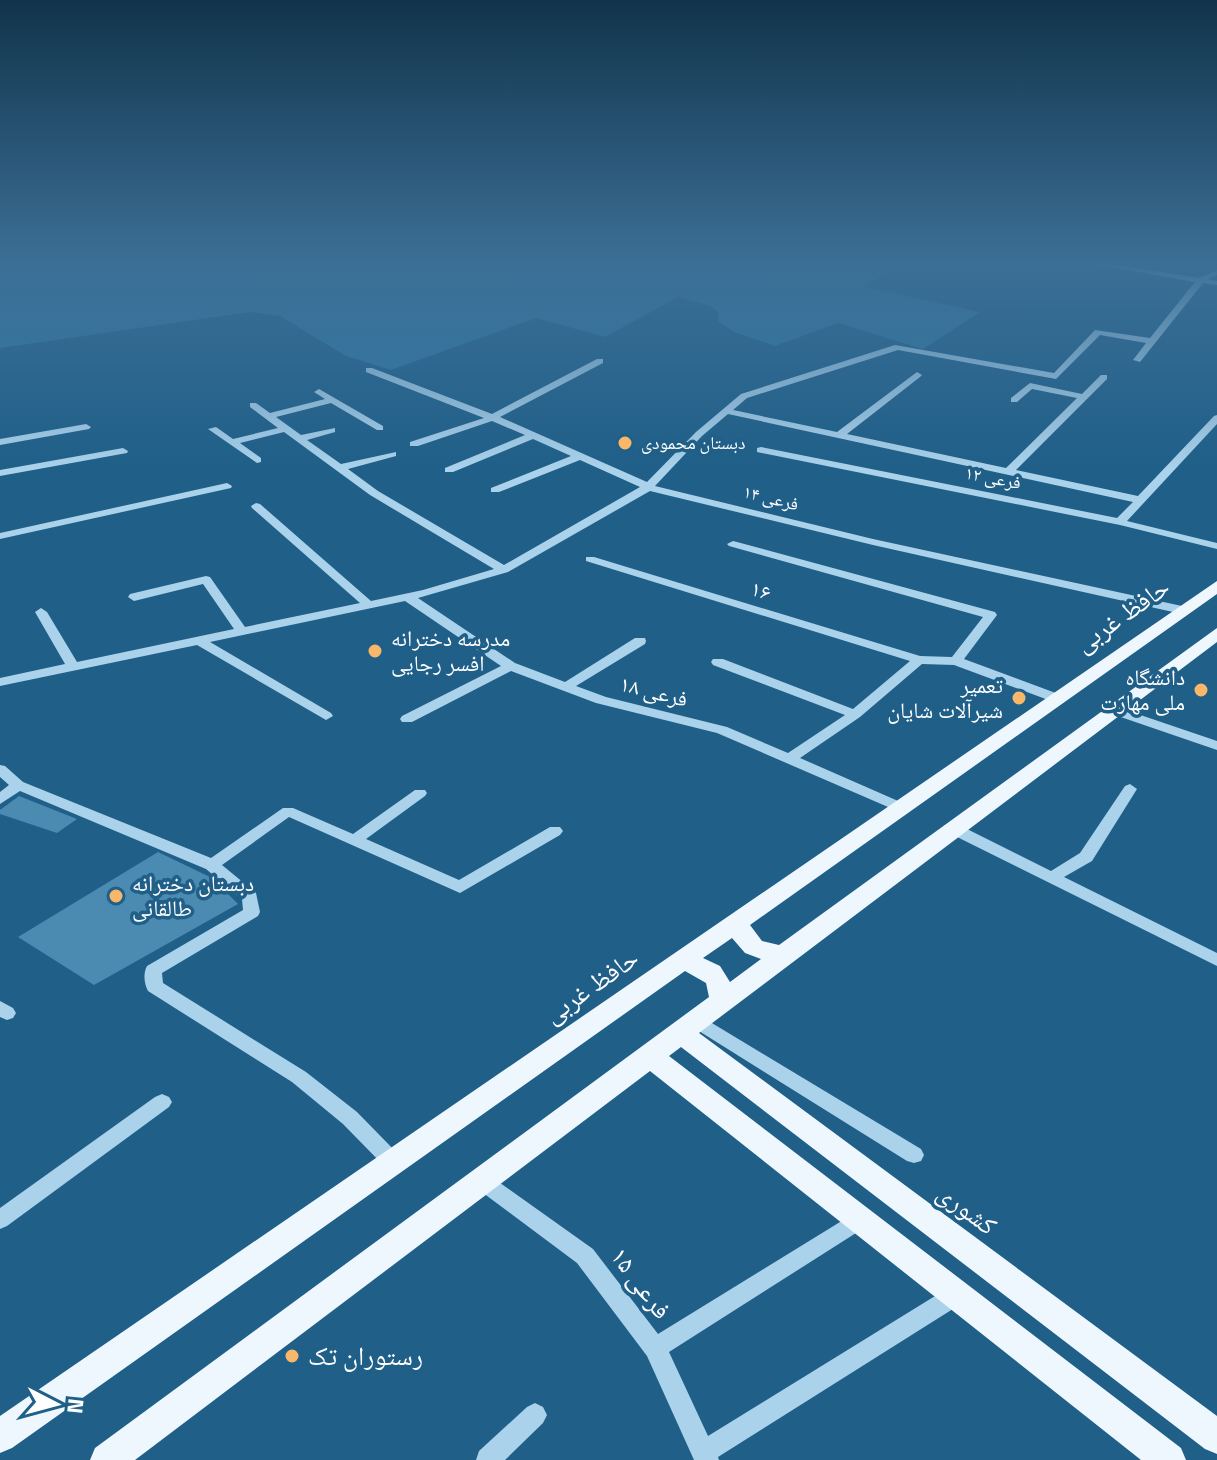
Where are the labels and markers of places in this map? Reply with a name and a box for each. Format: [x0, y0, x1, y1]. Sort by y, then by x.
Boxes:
place label: دبستان محمودی [641, 429, 746, 456]
marker: دبستان محمودی [616, 434, 634, 452]
place label: مدرسه دخترانه افسر رجایی [391, 621, 510, 680]
marker: مدرسه دخترانه افسر رجایی [366, 642, 384, 660]
place label: دانشگاه ملی مهارت [1100, 660, 1185, 719]
place label: تعمیر شیرآلات شایان [887, 668, 1004, 727]
marker: دانشگاه ملی مهارت [1192, 681, 1210, 699]
marker: تعمیر شیرآلات شایان [1010, 689, 1028, 707]
place label: دبستان دخترانه طالقانی [132, 866, 254, 925]
marker: دبستان دخترانه طالقانی [107, 887, 125, 905]
place label: رستوران تک [308, 1336, 423, 1375]
marker: رستوران تک [283, 1347, 301, 1365]

